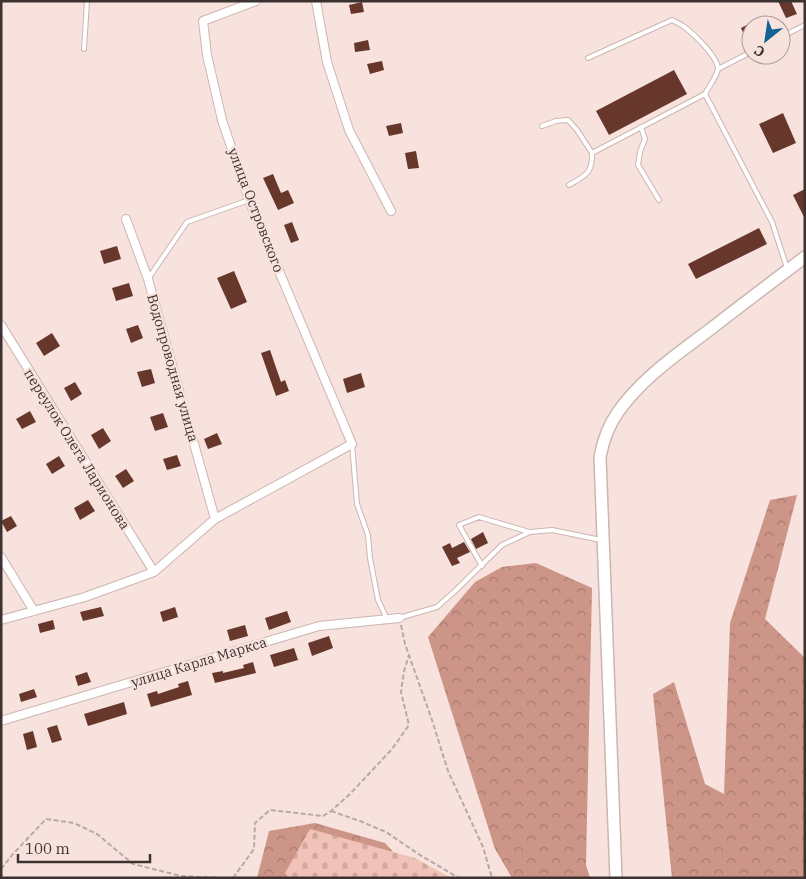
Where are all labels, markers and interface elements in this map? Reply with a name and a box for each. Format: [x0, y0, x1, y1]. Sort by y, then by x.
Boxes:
north arrow [741, 15, 791, 65]
text: С [751, 41, 768, 61]
street label: улица Островского [224, 145, 288, 275]
street label: Водопроводная улица [143, 292, 203, 444]
street label: переулок Олега Ларионова [20, 365, 134, 533]
street label: улица Карла Маркса [129, 633, 269, 691]
scale bar [18, 832, 150, 864]
text: 100 m [25, 839, 70, 858]

